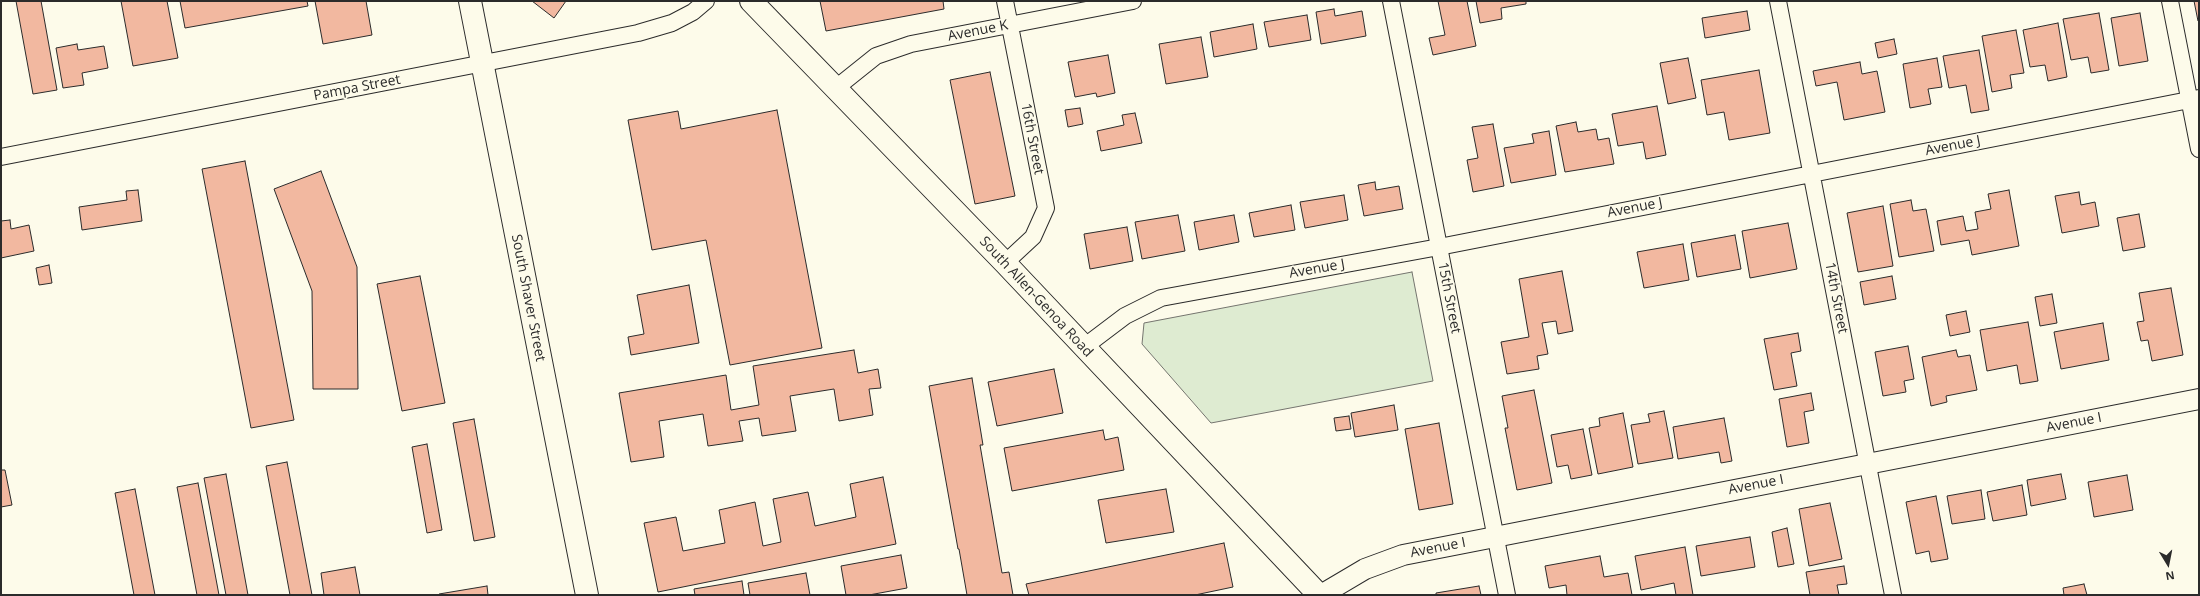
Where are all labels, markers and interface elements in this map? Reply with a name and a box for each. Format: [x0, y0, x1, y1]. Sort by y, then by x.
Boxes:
street label: Avenue K [946, 17, 1010, 45]
street label: Pampa Street [312, 71, 402, 105]
street label: 16th Street [1017, 102, 1047, 176]
street label: Avenue J [1924, 132, 1982, 160]
street label: Avenue J [1606, 194, 1664, 222]
street label: South Shaver Street [507, 233, 549, 363]
street label: South Allen-Genoa Road [976, 233, 1096, 361]
street label: Avenue J [1288, 256, 1346, 282]
street label: 15th Street [1434, 261, 1464, 335]
street label: 14th Street [1821, 261, 1851, 335]
street label: Avenue I [2045, 409, 2103, 437]
street label: Avenue I [1727, 471, 1785, 499]
street label: Avenue I [1409, 534, 1467, 562]
north arrow [2148, 544, 2188, 584]
text: N [2164, 568, 2176, 584]

